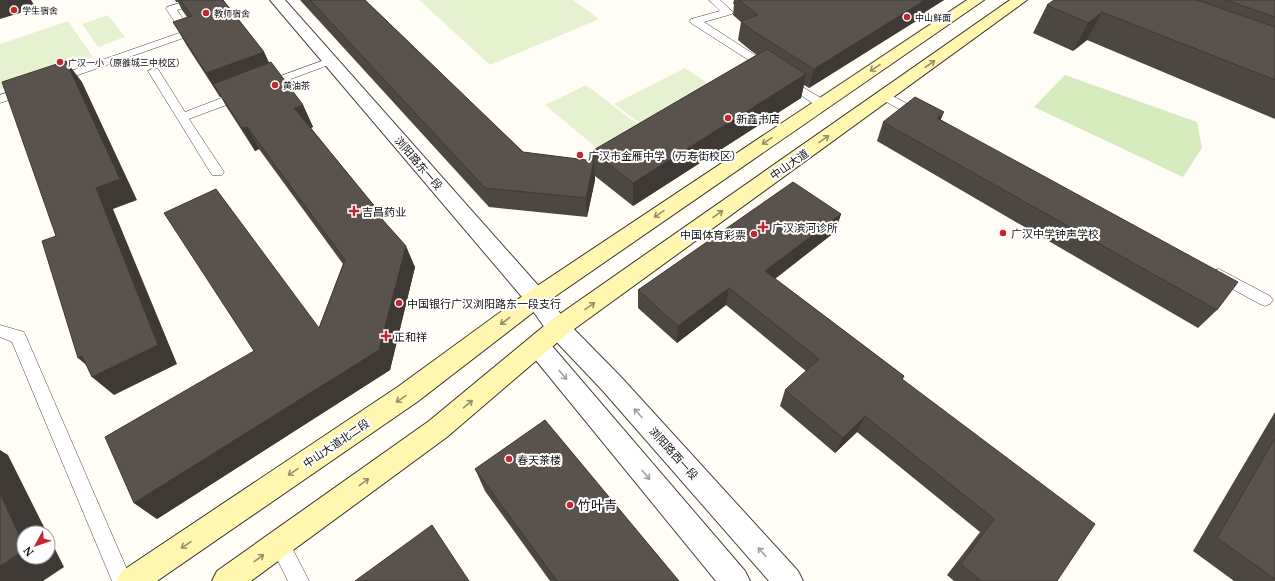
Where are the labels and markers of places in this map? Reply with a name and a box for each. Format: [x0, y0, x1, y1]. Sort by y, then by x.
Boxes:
place label: 学生宿舍 [22, 4, 58, 17]
marker: 学生宿舍 [9, 5, 19, 15]
place label: 教师宿舍 [214, 7, 250, 20]
marker: 教师宿舍 [201, 8, 211, 18]
place label: 中山鲜面 [915, 11, 951, 24]
marker: 中山鲜面 [902, 12, 912, 22]
place label: 广汉一小（原雒城三中校区） [68, 56, 185, 69]
marker: 广汉一小（原雒城三中校区） [55, 57, 65, 67]
place label: 黄油茶 [283, 79, 310, 92]
marker: 黄油茶 [270, 80, 280, 90]
place label: 新鑫书店 [736, 111, 780, 126]
marker: 新鑫书店 [723, 113, 733, 123]
place label: 广汉市金雁中学（万寿街校区） [588, 148, 742, 163]
marker: 广汉市金雁中学（万寿街校区） [575, 150, 585, 160]
place label: 吉昌药业 [362, 204, 406, 219]
marker: 吉昌药业 [349, 206, 359, 216]
place label: 广汉滨河诊所 [772, 220, 838, 235]
marker: 广汉滨河诊所 [757, 221, 769, 233]
place label: 广汉中学钟声学校 [1011, 226, 1099, 241]
place label: 中国体育彩票 [680, 227, 746, 242]
marker: 广汉中学钟声学校 [998, 228, 1008, 238]
marker: 中国体育彩票 [749, 229, 759, 239]
place label: 中国银行广汉浏阳路东一段支行 [407, 296, 561, 311]
marker: 中国银行广汉浏阳路东一段支行 [394, 298, 404, 308]
place label: 正和祥 [394, 329, 427, 344]
marker: 正和祥 [381, 331, 391, 341]
place label: 春天茶楼 [517, 452, 561, 467]
marker: 春天茶楼 [504, 454, 514, 464]
place label: 竹叶青 [578, 496, 617, 514]
marker: 竹叶青 [565, 500, 575, 510]

